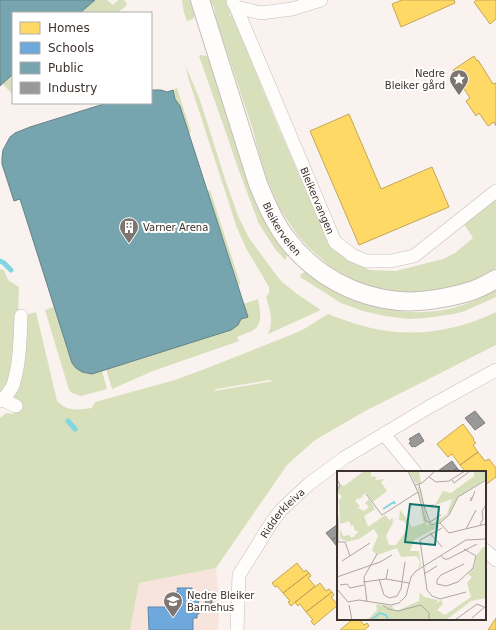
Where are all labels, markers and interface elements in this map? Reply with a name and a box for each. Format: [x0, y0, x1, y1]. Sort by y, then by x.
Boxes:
legend [12, 12, 152, 104]
text: Homes [48, 21, 90, 35]
text: Schools [48, 41, 94, 55]
text: Public [48, 61, 84, 75]
place label: Nedre Bleiker gård [385, 68, 445, 91]
place icon: Nedre Bleiker gård [448, 68, 470, 96]
text: Industry [48, 81, 97, 95]
street label: Bleikervangen [299, 165, 336, 236]
street label: Bleikerveien [261, 200, 304, 258]
building icon: Varner Arena [118, 216, 140, 244]
place label: Varner Arena [143, 222, 208, 233]
inset map [337, 471, 486, 620]
street label: Ridderkleiva [258, 486, 306, 540]
school or university icon: Nedre Bleiker Barnehus [162, 590, 184, 618]
place label: Nedre Bleiker Barnehus [187, 590, 255, 613]

